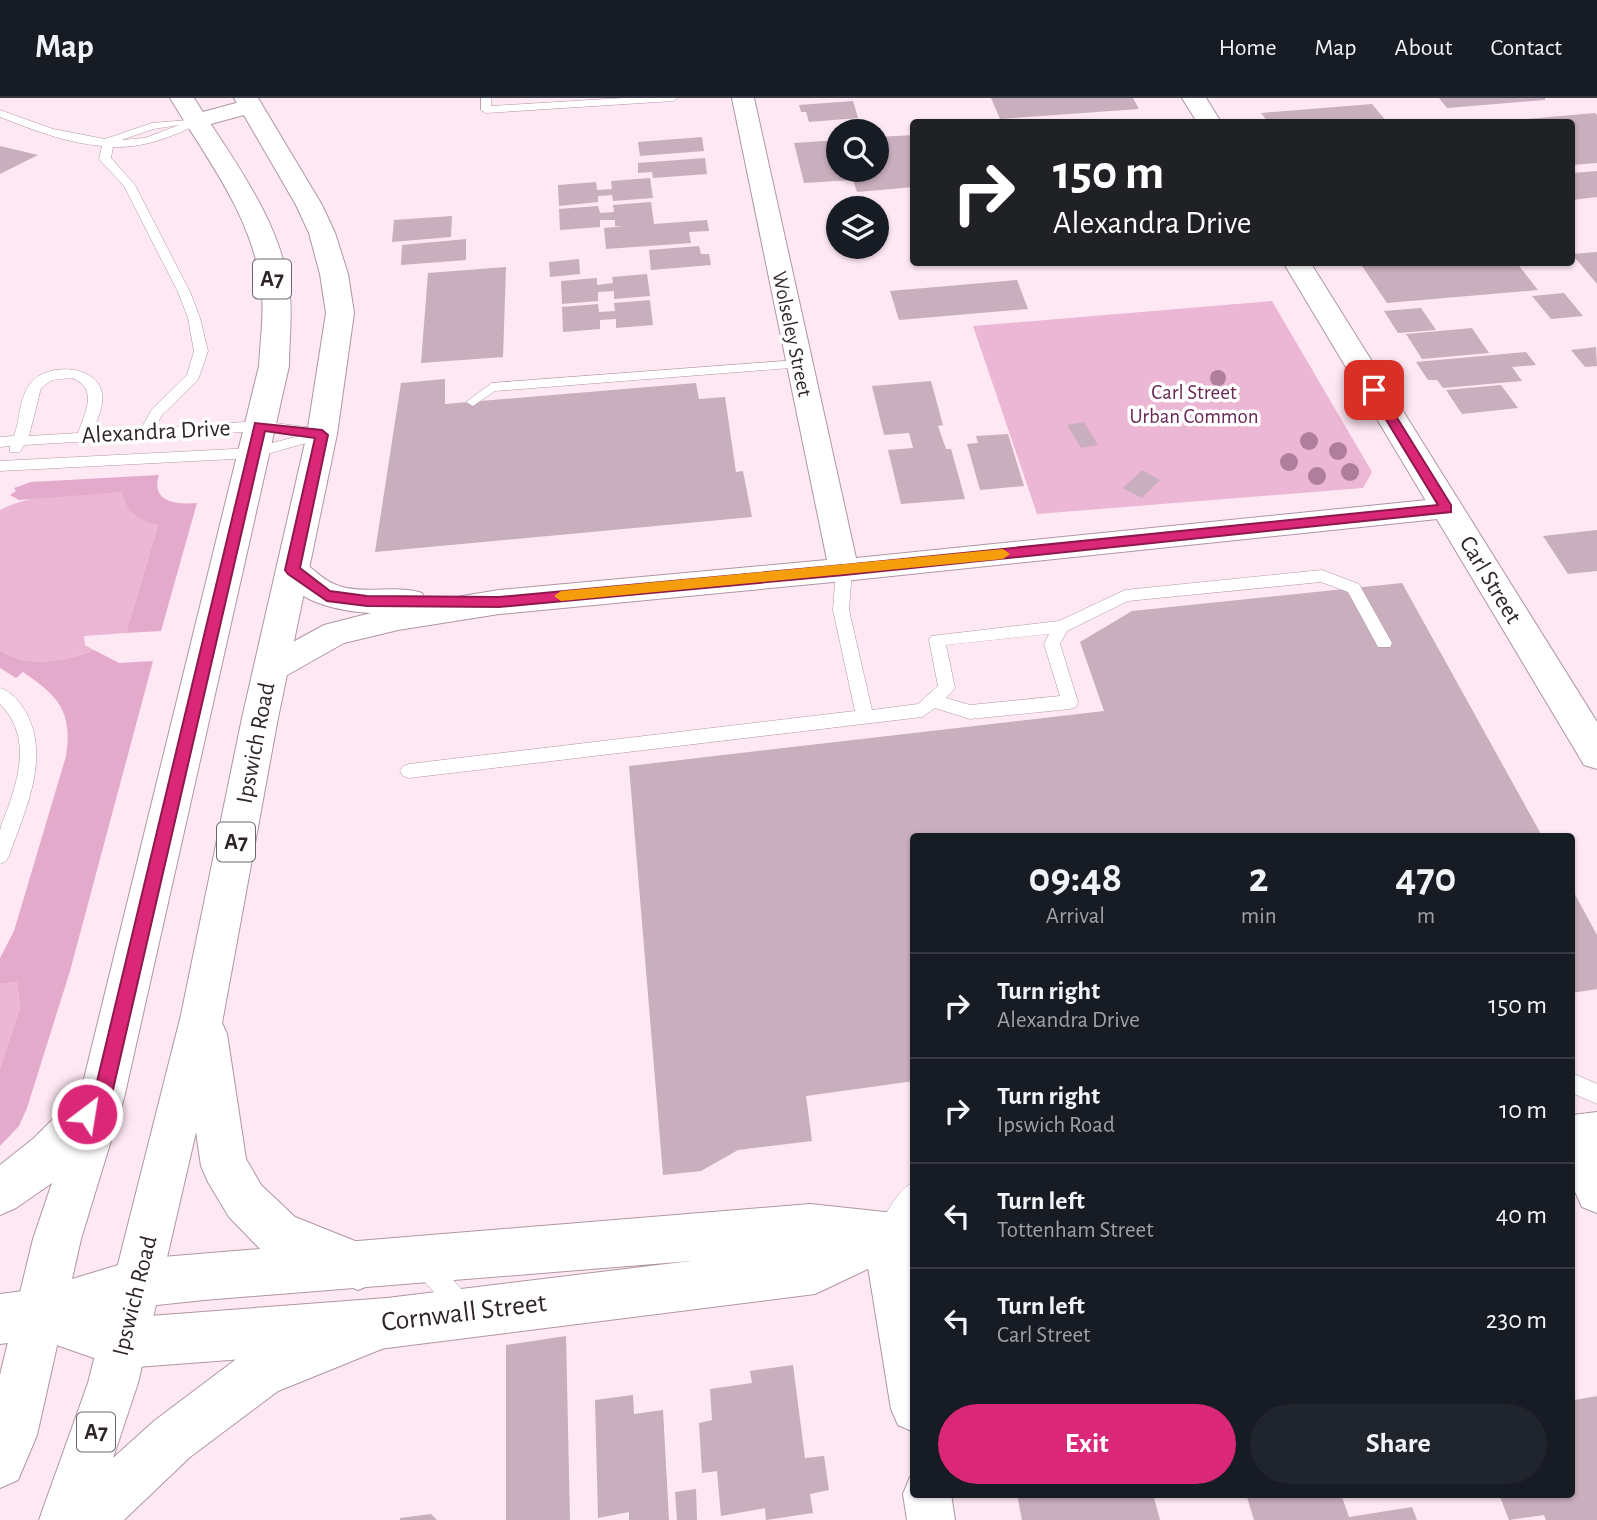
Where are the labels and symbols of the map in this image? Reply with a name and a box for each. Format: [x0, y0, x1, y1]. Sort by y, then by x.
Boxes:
road number: A7 [253, 260, 291, 298]
street label: Wolseley Street [768, 269, 816, 399]
pin [1344, 360, 1404, 420]
park label: Carl Street Urban Common [1129, 382, 1259, 427]
street label: Alexandra Drive [81, 416, 231, 448]
street label: Carl Street [1455, 532, 1526, 628]
street label: Ipswich Road [232, 680, 280, 806]
road number: A7 [217, 822, 255, 862]
position arrow [50, 1077, 124, 1151]
street label: Ipswich Road [108, 1233, 162, 1359]
street label: Cornwall Street [380, 1289, 548, 1337]
road number: A7 [77, 1413, 115, 1452]

